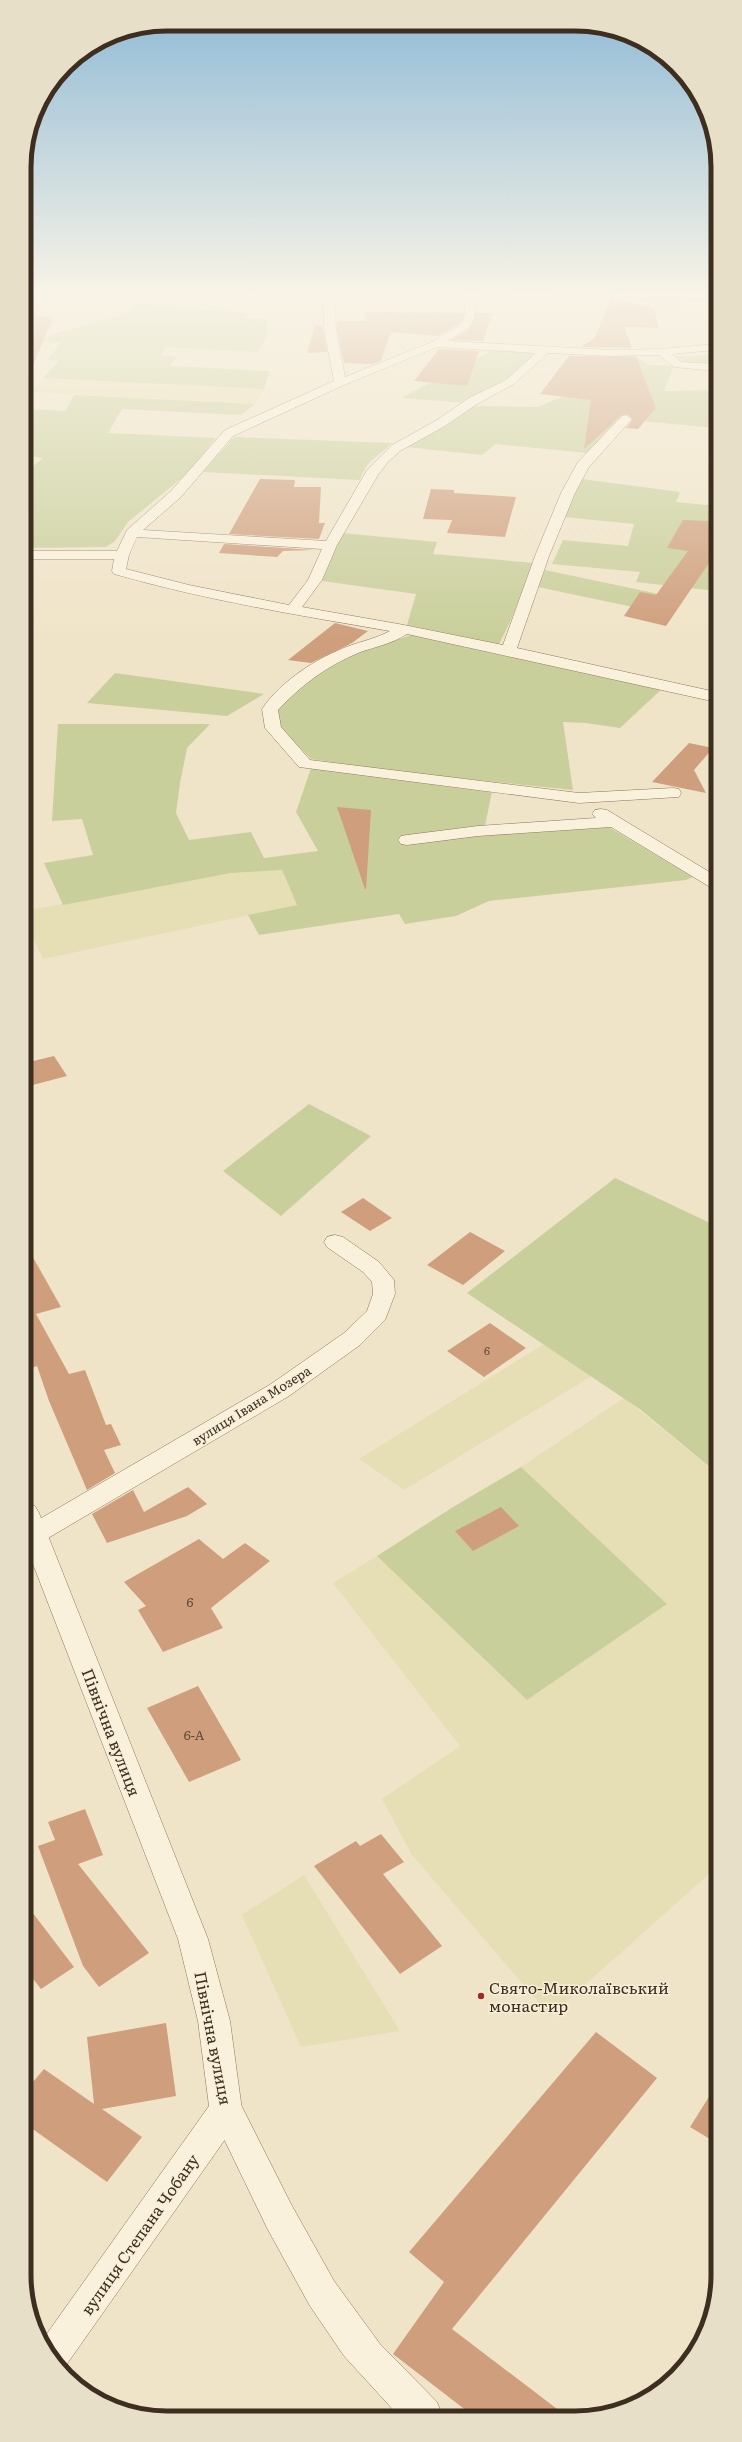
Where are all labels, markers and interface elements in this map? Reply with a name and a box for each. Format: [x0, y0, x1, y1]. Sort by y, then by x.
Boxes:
house number: 6 [484, 1342, 490, 1358]
street label: вулиця Івана Мозера [188, 1361, 314, 1449]
house number: 6 [187, 1592, 194, 1611]
street label: Північна вулиця [76, 1664, 148, 1800]
house number: 6-А [184, 1725, 205, 1744]
street label: Північна вулиця [189, 1969, 239, 2107]
place label: Свято-Миколаївський монастир [489, 1975, 669, 2017]
marker: Свято-Миколаївський монастир [476, 1991, 486, 2001]
street label: вулиця Степана Чобану [74, 2148, 204, 2319]

